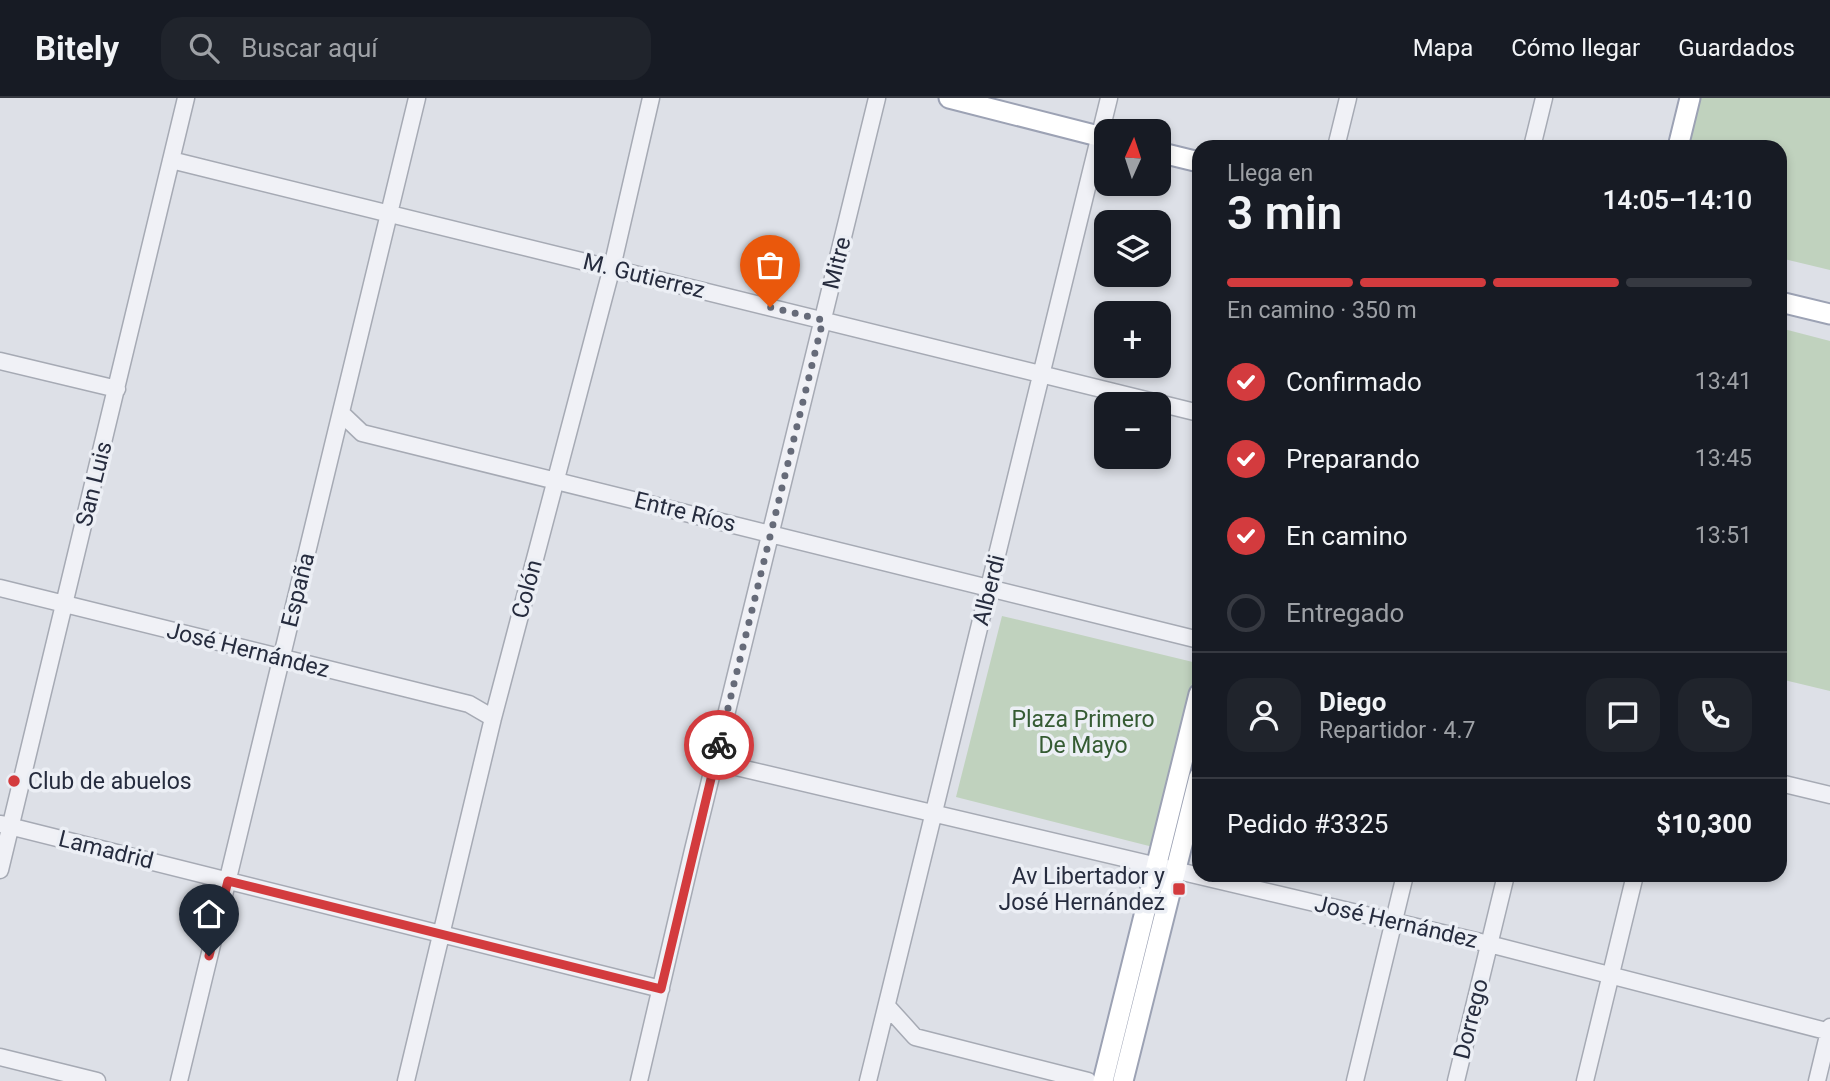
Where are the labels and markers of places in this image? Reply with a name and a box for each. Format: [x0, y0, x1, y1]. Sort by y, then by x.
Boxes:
pin [740, 235, 800, 307]
place label: Club de abuelos [28, 768, 192, 795]
marker: Club de abuelos [6, 773, 22, 789]
place label: Av Libertador y José Hernández [999, 863, 1165, 916]
marker: Av Libertador y José Hernández [1171, 881, 1187, 897]
pin [179, 884, 239, 956]

